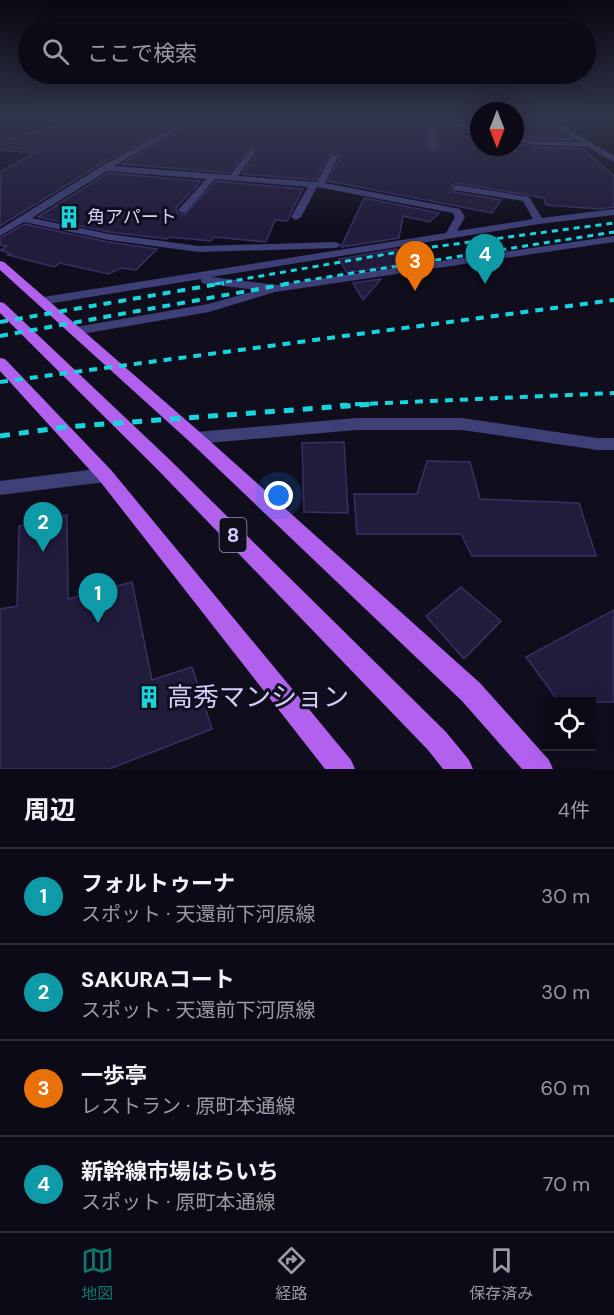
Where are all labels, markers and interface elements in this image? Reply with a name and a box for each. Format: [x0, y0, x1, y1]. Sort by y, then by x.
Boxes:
search box [18, 18, 596, 84]
icon: search [39, 35, 72, 68]
text: ここで検索 [87, 39, 197, 68]
north arrow [470, 102, 524, 156]
building icon: 角アパート [56, 204, 82, 230]
place label: 角アパート [87, 205, 177, 229]
pin: 4 [466, 234, 504, 284]
pin: 3 [396, 242, 434, 291]
your location [264, 481, 293, 510]
pin: 2 [24, 502, 63, 552]
road number: 8 [220, 518, 246, 552]
pin: 1 [78, 574, 118, 623]
place label: 高秀マンション [167, 680, 349, 714]
building icon: 高秀マンション [136, 684, 162, 710]
map controls [542, 697, 596, 751]
button: locate [542, 697, 596, 751]
text: 周辺 [24, 793, 76, 827]
text: 4件 [558, 797, 590, 823]
text: フォルトゥーナ [81, 869, 235, 898]
text: 1 [40, 883, 47, 909]
text: 30 m [541, 883, 590, 909]
text: スポット · 天還前下河原線 [81, 901, 316, 927]
text: SAKURAコート [81, 965, 235, 994]
text: 2 [38, 979, 49, 1005]
text: 30 m [541, 979, 590, 1005]
text: スポット · 天還前下河原線 [81, 997, 316, 1023]
text: 一歩亭 [81, 1061, 147, 1090]
text: 3 [37, 1075, 50, 1101]
text: 60 m [541, 1075, 590, 1101]
text: レストラン · 原町本通線 [81, 1093, 296, 1119]
text: 新幹線市場はらいち [81, 1157, 279, 1186]
text: 4 [37, 1171, 50, 1197]
text: 70 m [543, 1171, 590, 1197]
text: スポット · 原町本通線 [81, 1189, 276, 1215]
tab: 地図 [81, 1244, 114, 1304]
tab: 経路 [275, 1244, 308, 1304]
tab: 保存済み [469, 1244, 533, 1304]

